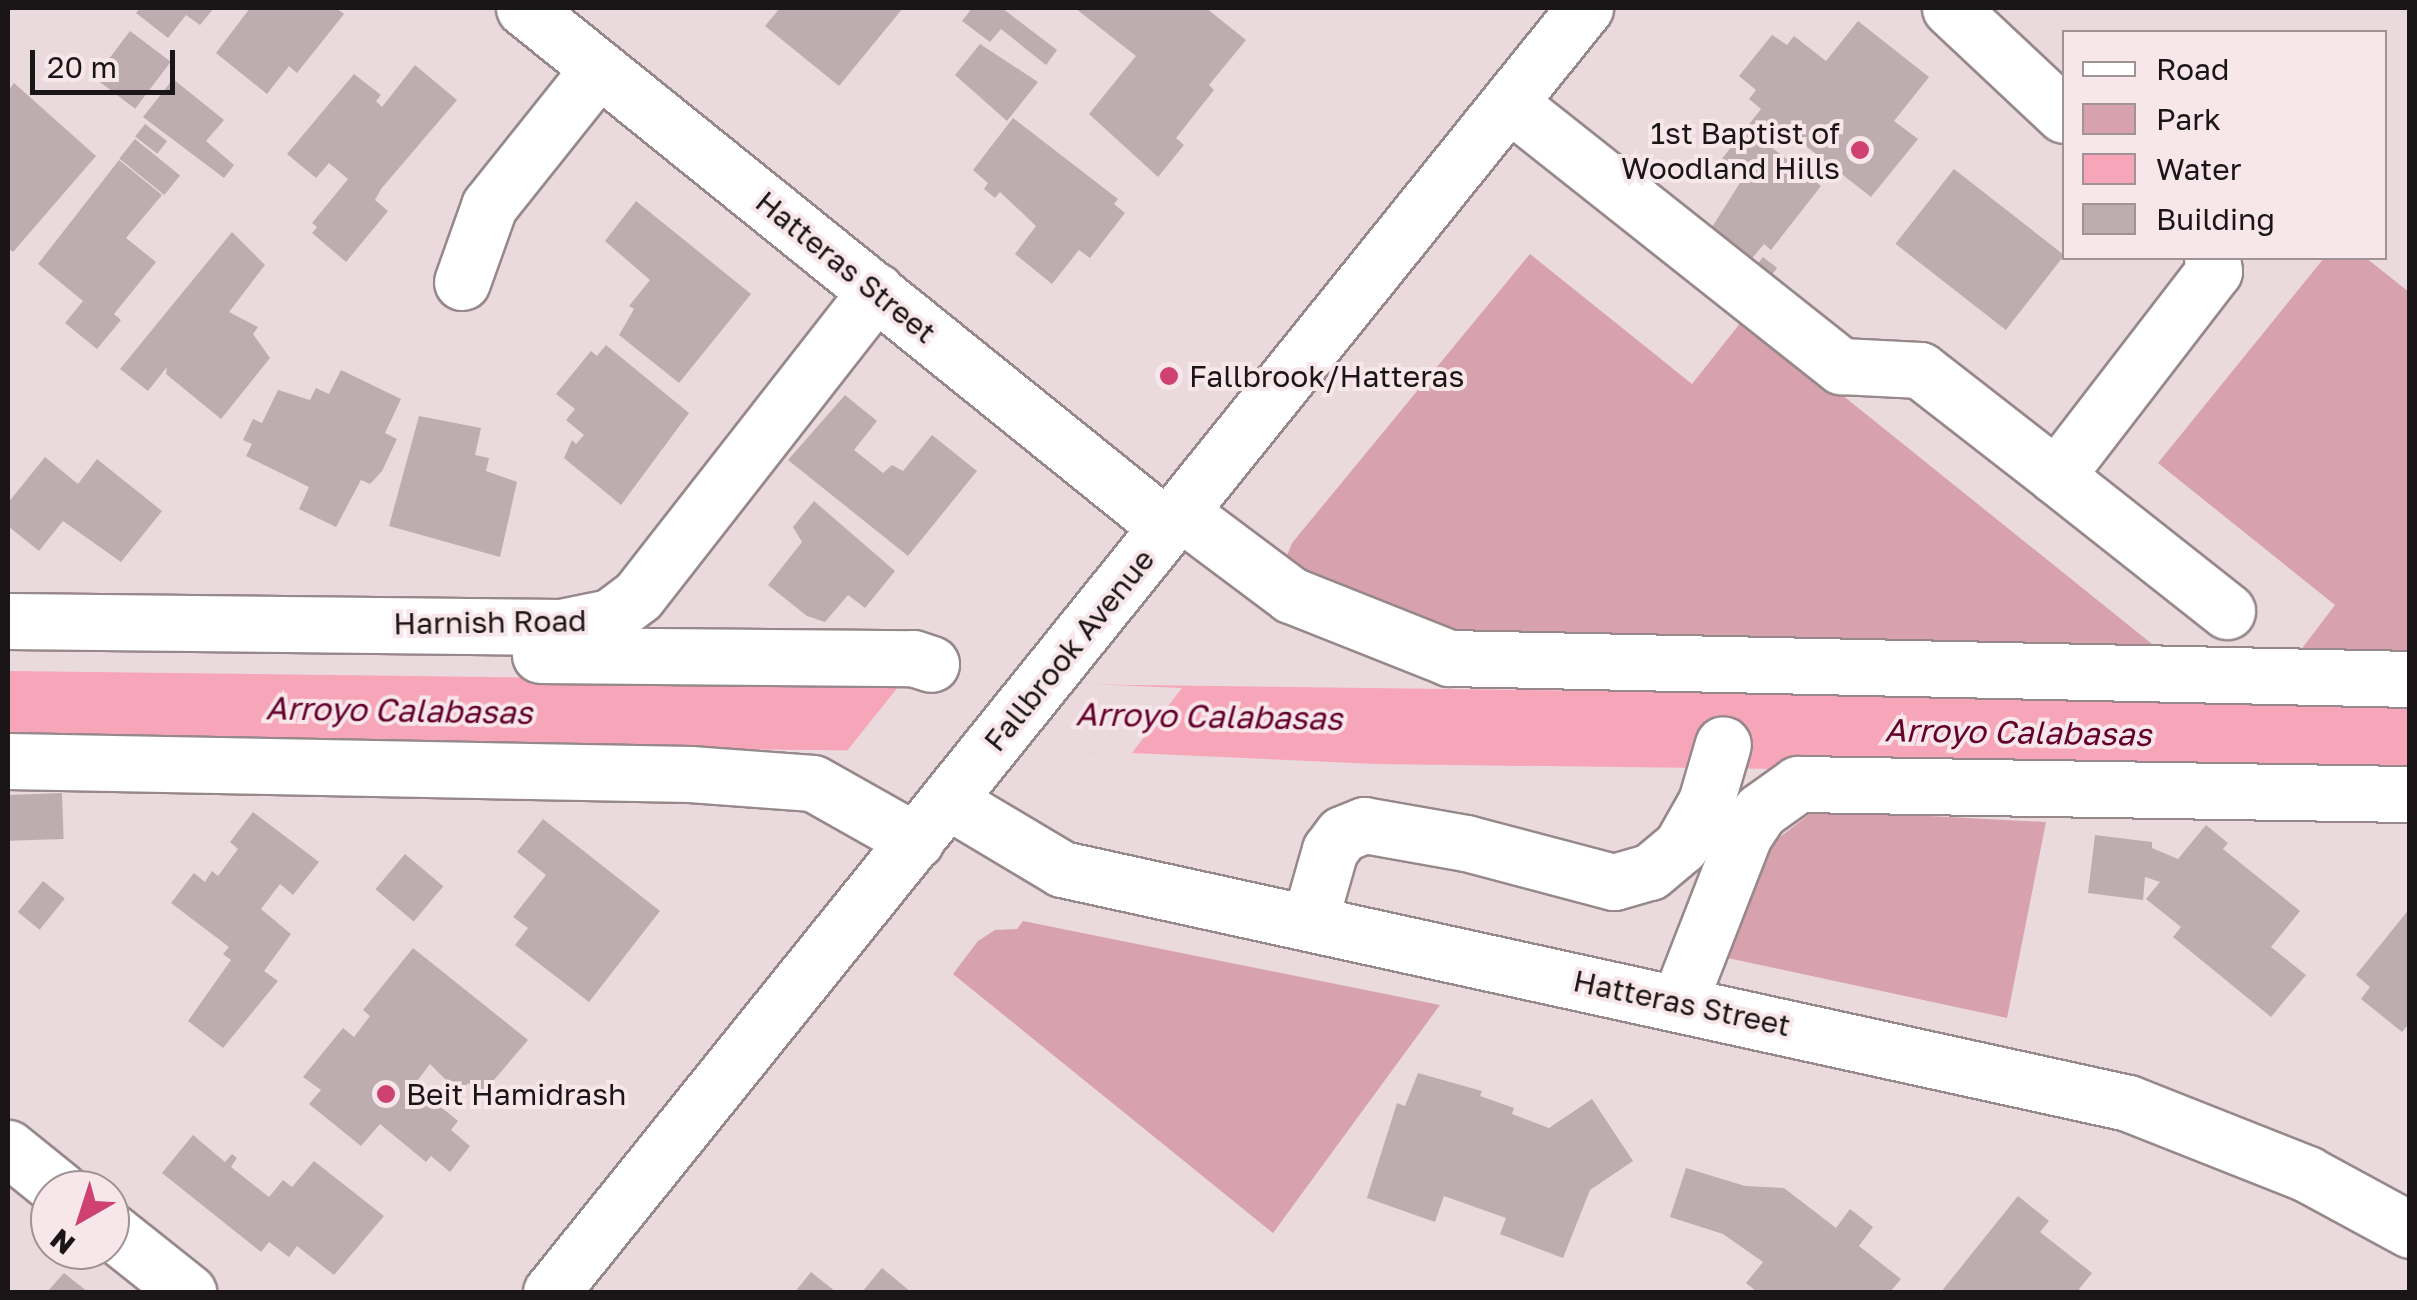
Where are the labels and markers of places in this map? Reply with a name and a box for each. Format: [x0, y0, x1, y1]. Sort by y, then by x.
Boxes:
place label: 1st Baptist of Woodland Hills [1621, 115, 1840, 186]
marker: 1st Baptist of Woodland Hills [1849, 139, 1871, 161]
place label: Fallbrook/Hatteras [1189, 358, 1464, 394]
marker: Fallbrook/Hatteras [1158, 365, 1180, 387]
place label: Beit Hamidrash [406, 1076, 627, 1112]
marker: Beit Hamidrash [375, 1083, 397, 1105]

